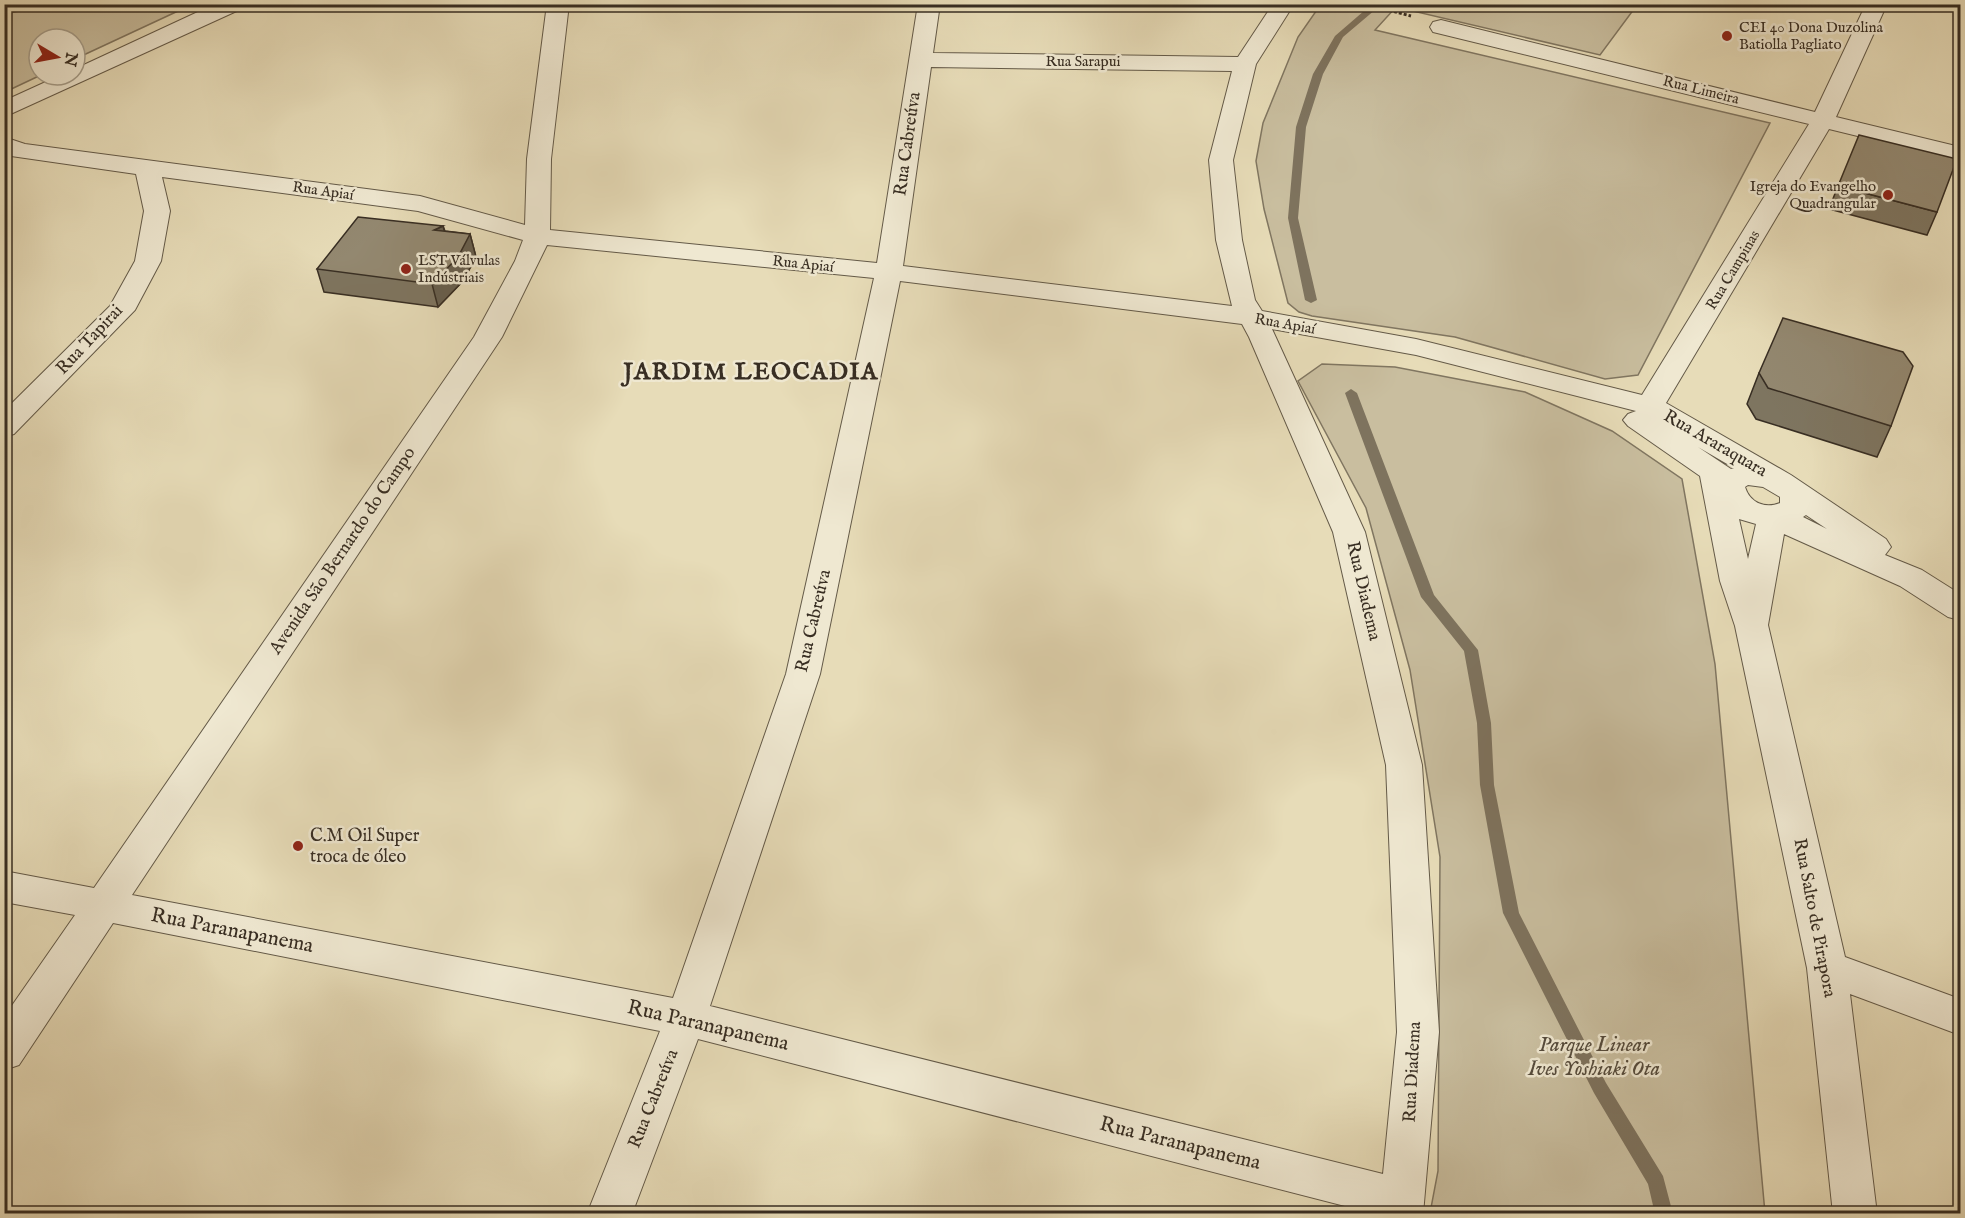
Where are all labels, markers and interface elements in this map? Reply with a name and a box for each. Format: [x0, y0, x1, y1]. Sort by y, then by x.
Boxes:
place label: CEI 40 Dona Duzolina Batiolla Pagliato [1739, 18, 1884, 54]
north arrow [27, 27, 87, 87]
marker: CEI 40 Dona Duzolina Batiolla Pagliato [1720, 29, 1734, 43]
text: N [59, 50, 81, 68]
street label: Rua Sarapui [1046, 52, 1120, 71]
street label: Rua Limeira [1661, 71, 1742, 109]
street label: Rua Cabreúva [889, 90, 927, 197]
street label: Rua Apiaí [291, 177, 356, 205]
place label: Igreja do Evangelho Quadrangular [1750, 177, 1876, 213]
marker: Igreja do Evangelho Quadrangular [1881, 188, 1895, 202]
street label: Rua Campinas [1702, 227, 1764, 313]
place label: LST Válvulas Indústriais [418, 251, 500, 287]
street label: Rua Apiaí [771, 251, 836, 277]
marker: LST Válvulas Indústriais [399, 262, 413, 276]
street label: Rua Tapirai [52, 300, 129, 380]
street label: Rua Apiaí [1253, 309, 1318, 339]
district label: JARDIM LEOCADIA [620, 357, 879, 388]
street label: Rua Araraquara [1659, 405, 1771, 483]
street label: Avenida São Bernardo do Campo [264, 443, 421, 660]
street label: Rua Diadema [1340, 539, 1386, 643]
street label: Rua Cabreúva [791, 567, 837, 675]
place label: C.M Oil Super troca de óleo [310, 825, 420, 869]
street label: Rua Salto de Pirapora [1787, 837, 1841, 1000]
marker: C.M Oil Super troca de óleo [291, 839, 305, 853]
street label: Rua Paranapanema [148, 902, 317, 960]
street label: Rua Paranapanema [625, 994, 792, 1058]
street label: Rua Diadema [1399, 1021, 1427, 1123]
park label: Parque Linear Ives Yoshiaki Ota [1527, 1032, 1660, 1083]
street label: Rua Cabreúva [624, 1046, 684, 1152]
street label: Rua Paranapanema [1097, 1111, 1264, 1177]

